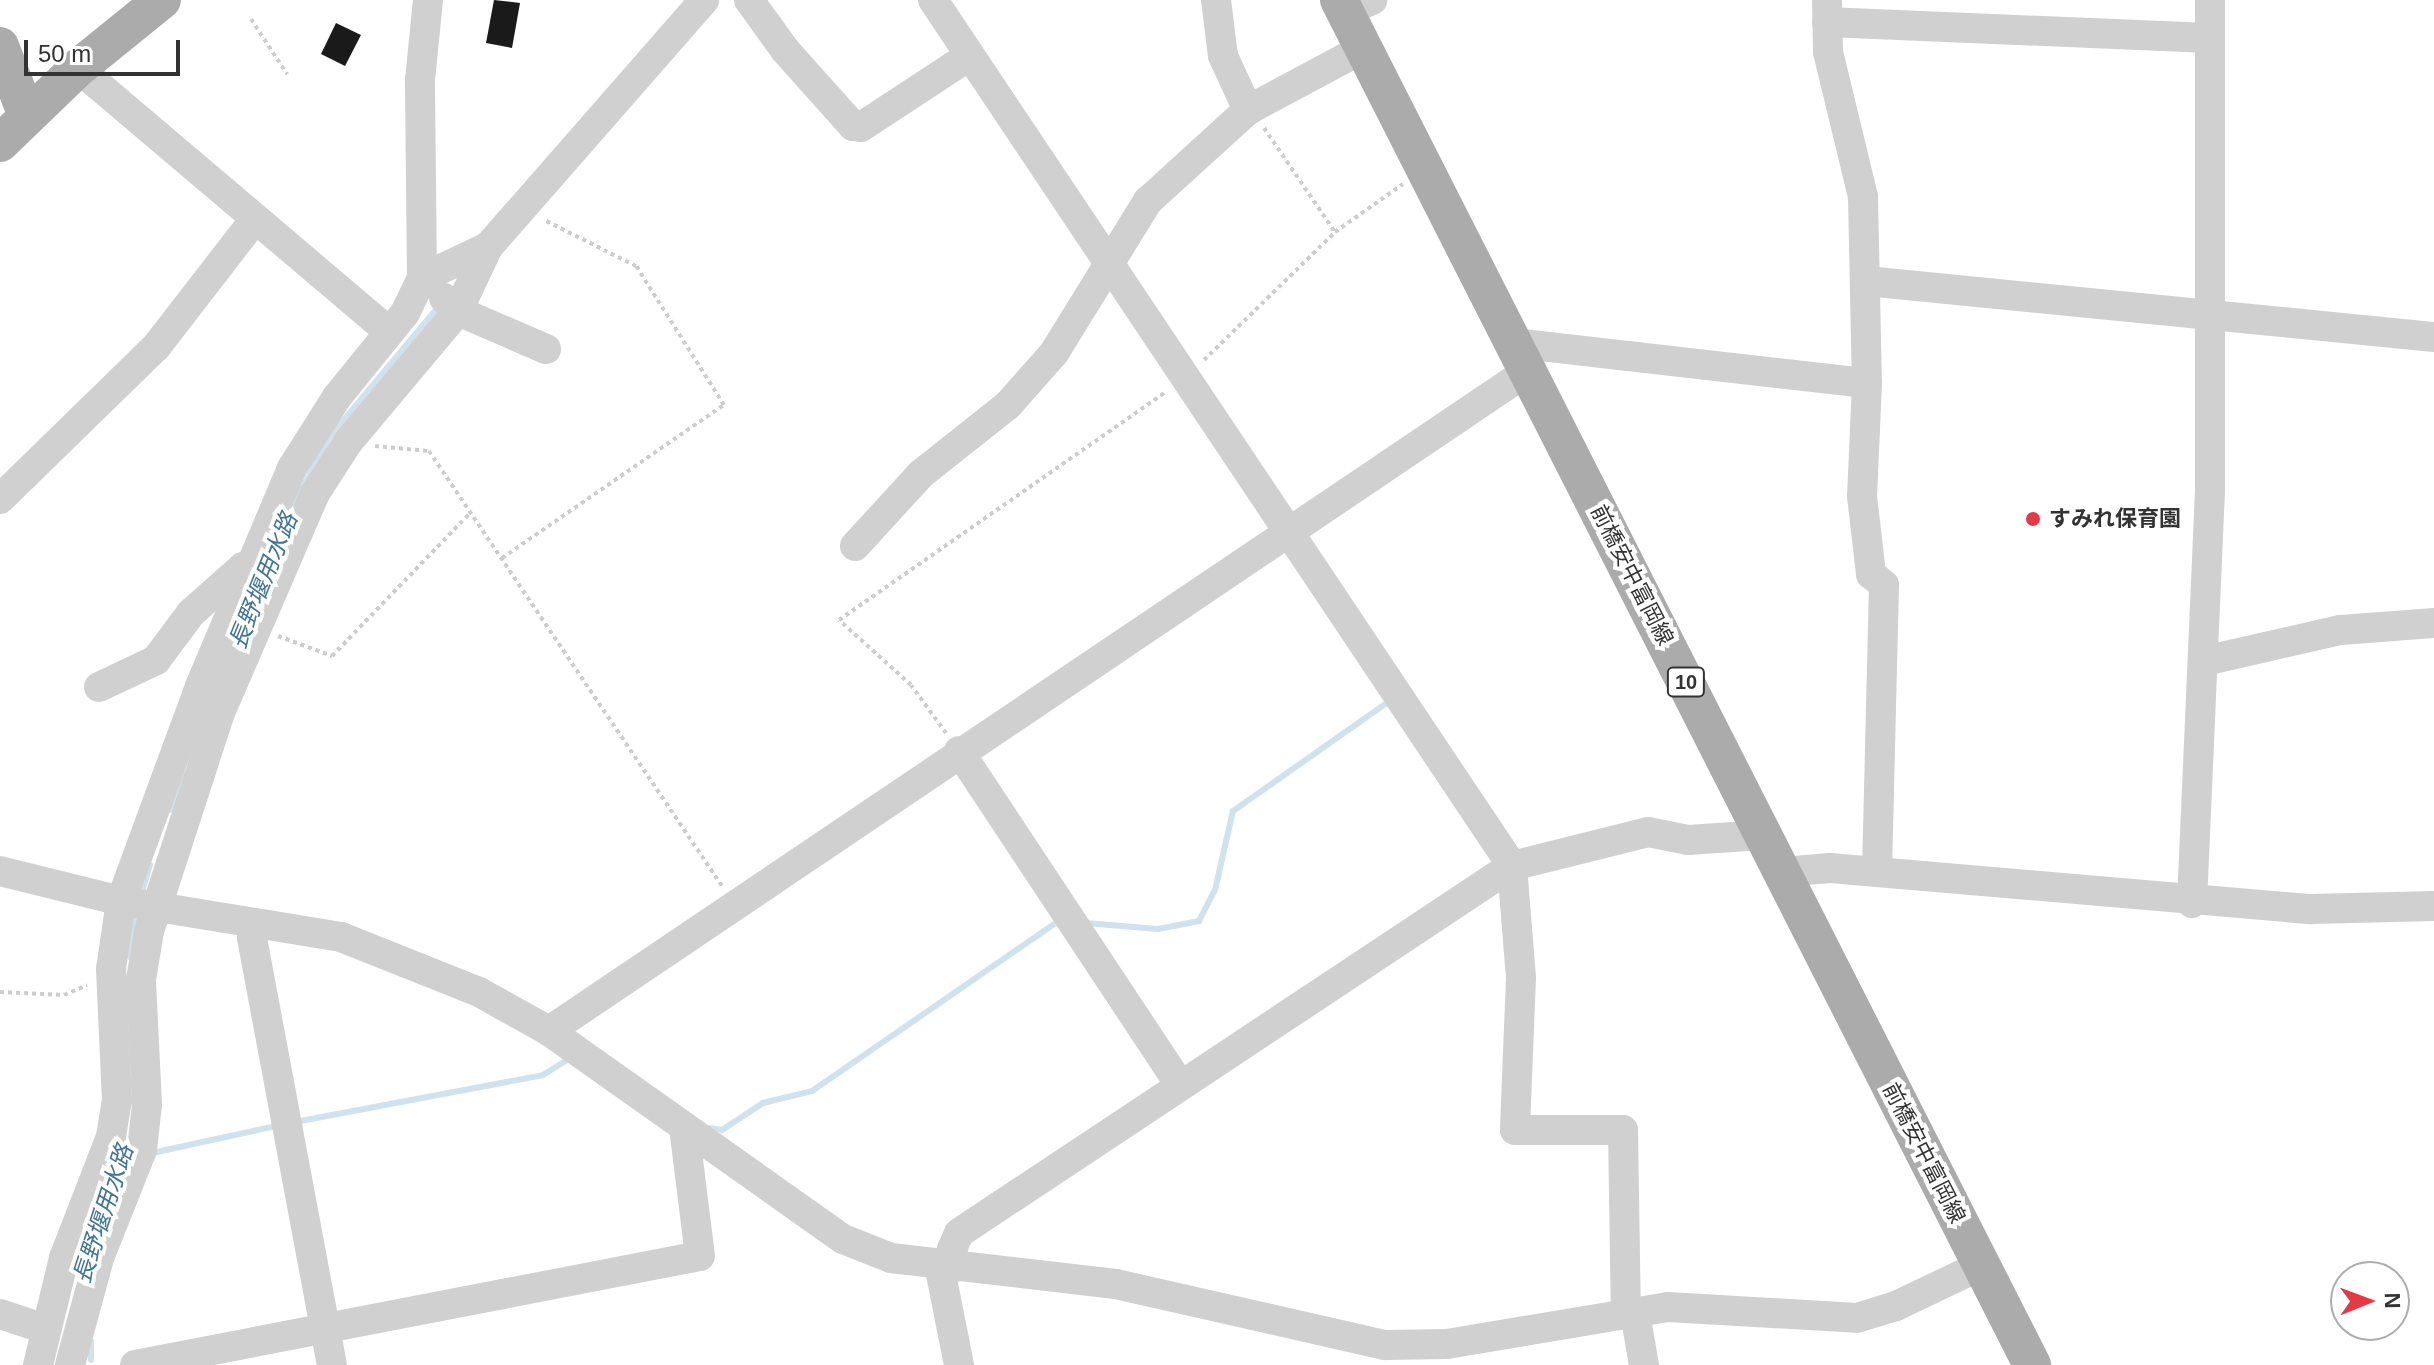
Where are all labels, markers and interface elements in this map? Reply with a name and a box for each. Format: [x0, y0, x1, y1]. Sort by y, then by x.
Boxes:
scale bar [28, 24, 184, 74]
text: 50 m [38, 40, 91, 67]
street label: 前橋安中富岡線 [1585, 500, 1679, 650]
place label: すみれ保育園 [2049, 506, 2181, 532]
water label: 長野堰用水路 [223, 509, 303, 653]
marker: すみれ保育園 [2024, 510, 2042, 528]
road number: 10 [1666, 666, 1706, 698]
street label: 前橋安中富岡線 [1877, 1078, 1971, 1228]
water label: 長野堰用水路 [67, 1141, 139, 1287]
north arrow [2330, 1261, 2410, 1341]
text: N [2380, 1292, 2405, 1309]

